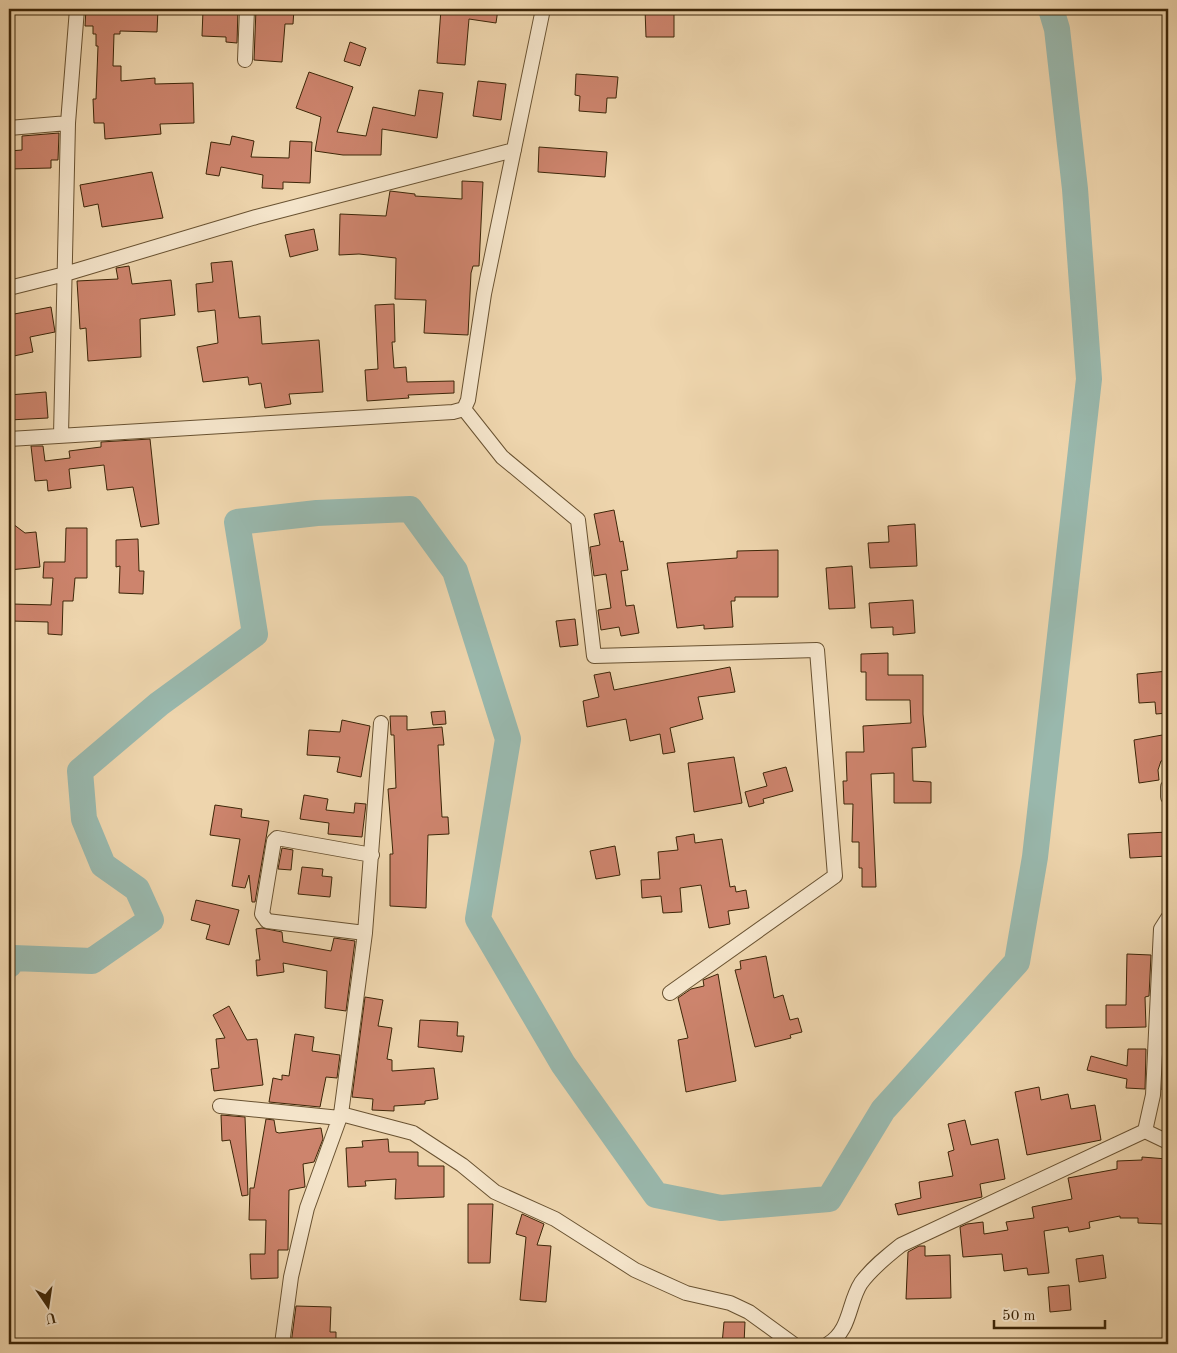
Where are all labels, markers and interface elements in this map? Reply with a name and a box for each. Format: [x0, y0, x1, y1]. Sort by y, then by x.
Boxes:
north arrow [22, 1280, 72, 1330]
scale bar [994, 1298, 1106, 1330]
text: 50 m [1002, 1309, 1036, 1324]
text: U [44, 1310, 58, 1326]

